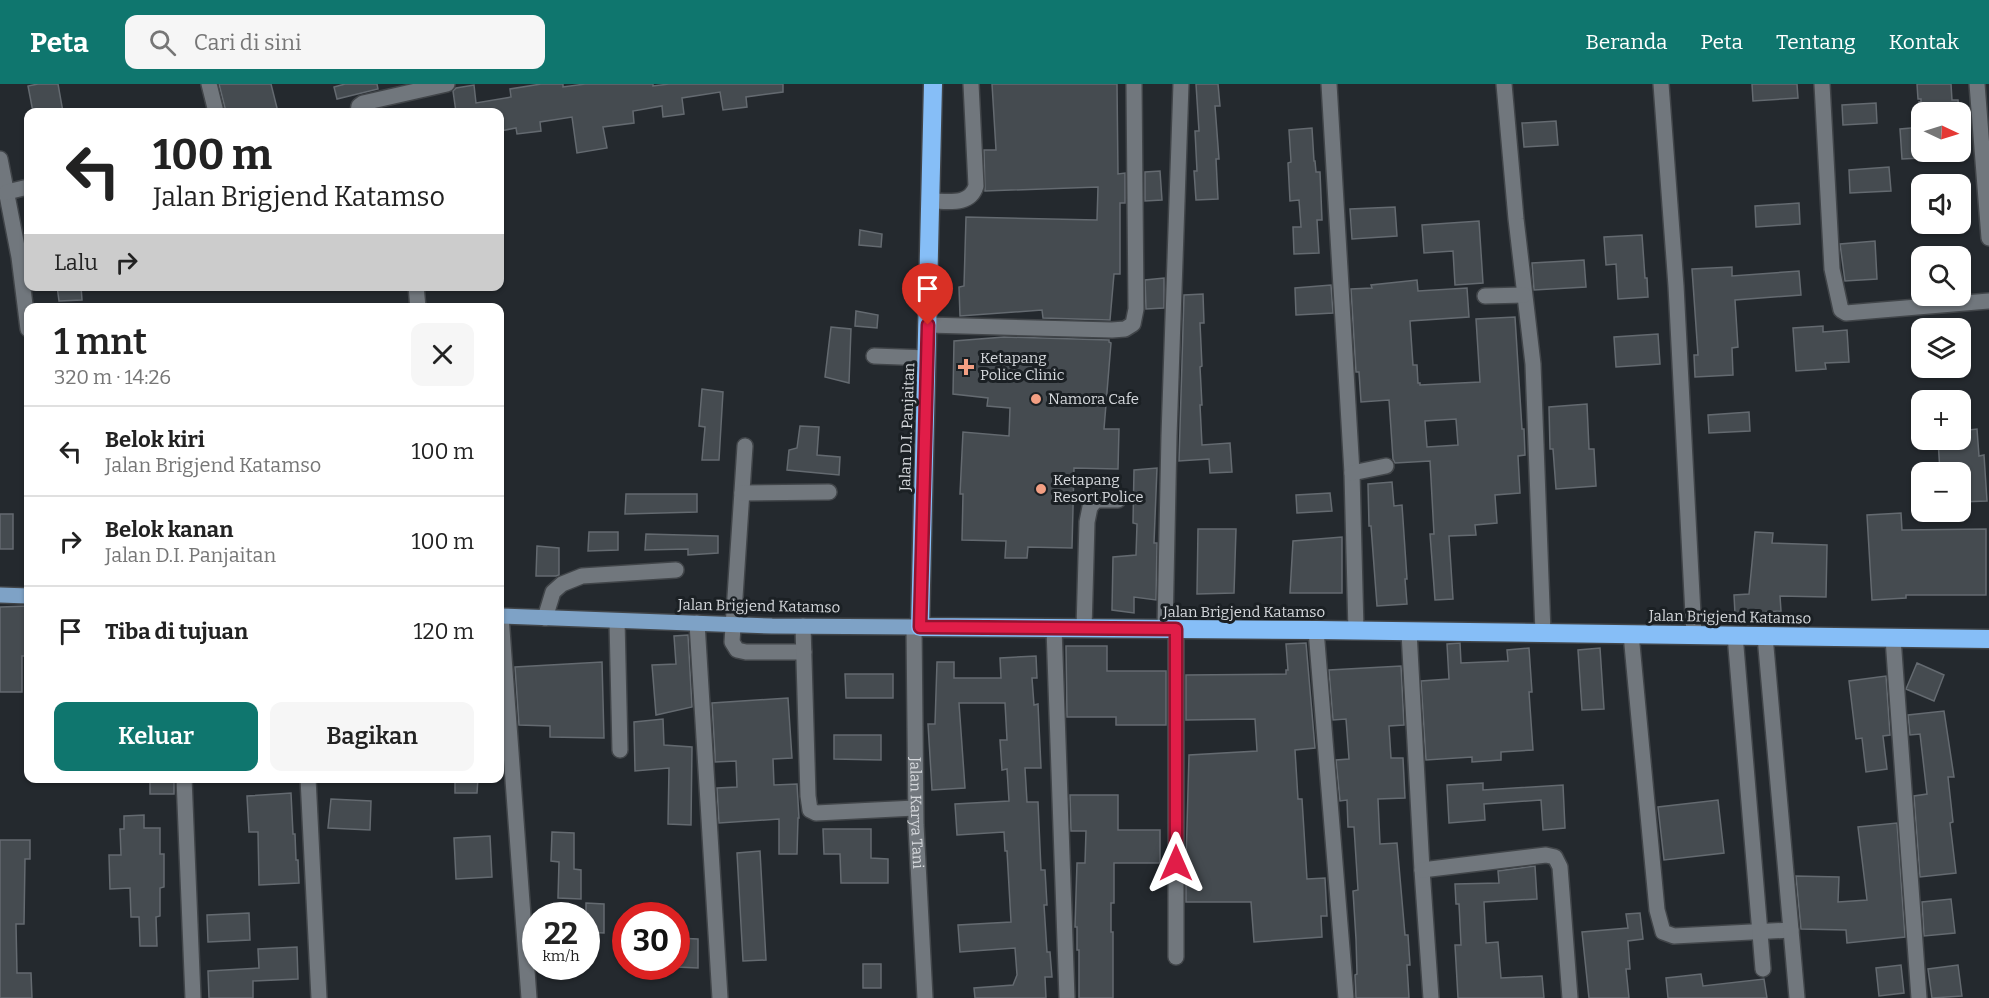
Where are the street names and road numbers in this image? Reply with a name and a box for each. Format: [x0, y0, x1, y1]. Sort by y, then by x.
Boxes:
street label: Jalan D.I. Panjaitan [896, 362, 918, 492]
street label: Jalan Brigjend Katamso [677, 596, 840, 616]
street label: Jalan Brigjend Katamso [1162, 603, 1325, 621]
street label: Jalan Brigjend Katamso [1648, 607, 1811, 627]
street label: Jalan Karya Tani [906, 756, 927, 870]

